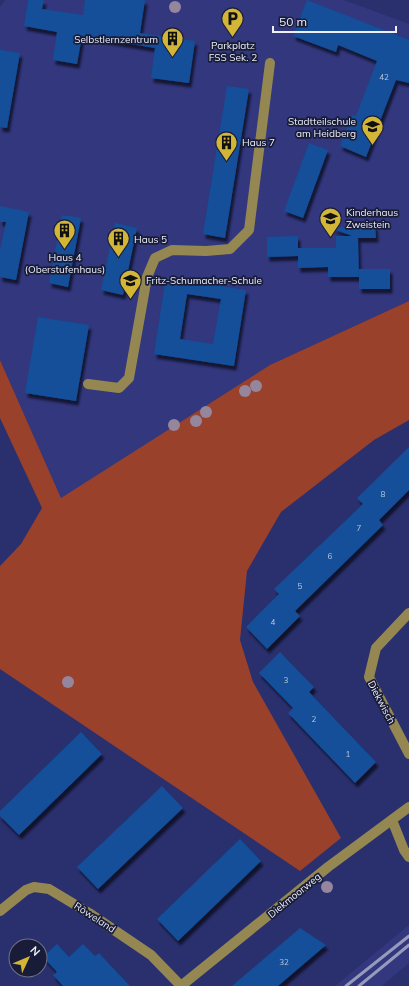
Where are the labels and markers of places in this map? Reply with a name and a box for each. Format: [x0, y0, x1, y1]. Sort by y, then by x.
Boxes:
parking icon: Parkplatz FSS Sek. 2 [220, 6, 246, 39]
building icon: Selbstlernzentrum [160, 26, 186, 59]
place label: Selbstlernzentrum [74, 33, 158, 46]
place label: Parkplatz FSS Sek. 2 [209, 39, 257, 64]
school or university icon: Stadtteilschule am Heidberg [359, 114, 385, 147]
place label: Stadtteilschule am Heidberg [288, 115, 356, 140]
building icon: Haus 7 [213, 129, 239, 162]
place label: Haus 7 [242, 136, 275, 149]
school or university icon: Kinderhaus Zweistein [317, 205, 343, 238]
place label: Kinderhaus Zweistein [346, 206, 398, 231]
building icon: Haus 4 (Oberstufenhaus) [52, 218, 78, 251]
building icon: Haus 5 [106, 226, 132, 259]
place label: Haus 5 [134, 233, 167, 246]
place label: Haus 4 (Oberstufenhaus) [25, 251, 105, 276]
school or university icon: Fritz-Schumacher-Schule [118, 267, 144, 300]
place label: Fritz-Schumacher-Schule [146, 274, 262, 287]

